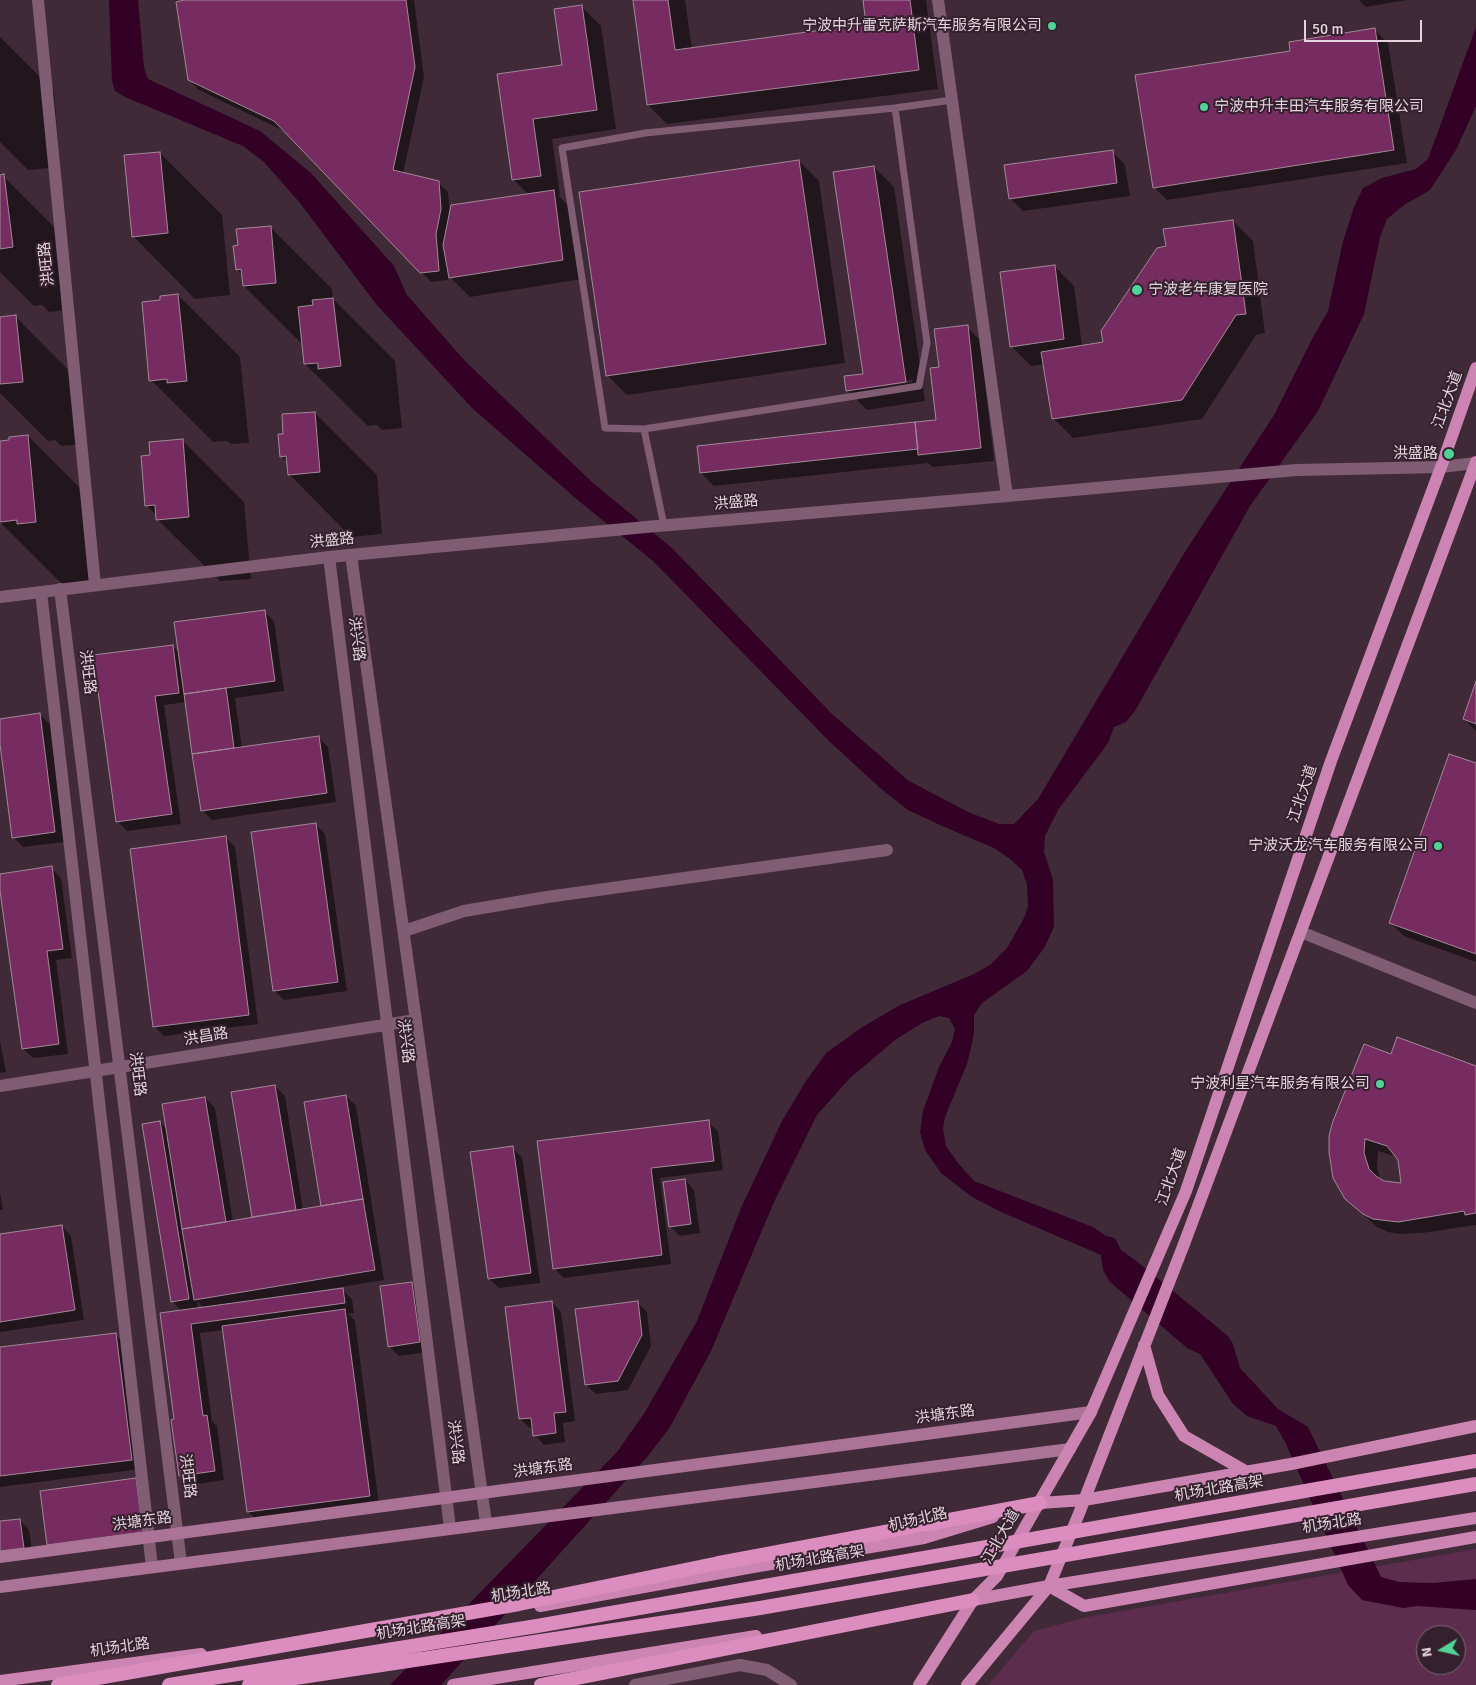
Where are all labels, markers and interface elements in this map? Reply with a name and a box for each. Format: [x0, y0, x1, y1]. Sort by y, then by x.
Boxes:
scale bar [1306, 10, 1424, 42]
place label: 宁波中升雷克萨斯汽车服务有限公司 [802, 17, 1042, 35]
marker: 宁波中升雷克萨斯汽车服务有限公司 [1046, 20, 1058, 32]
text: 50 m [1312, 20, 1343, 38]
place label: 宁波中升丰田汽车服务有限公司 [1214, 98, 1424, 116]
marker: 宁波中升丰田汽车服务有限公司 [1198, 101, 1210, 113]
street label: 洪旺路 [36, 241, 58, 287]
place label: 宁波老年康复医院 [1148, 281, 1268, 299]
marker: 宁波老年康复医院 [1130, 283, 1144, 297]
street label: 江北大道 [1429, 369, 1467, 431]
place label: 洪盛路 [1393, 445, 1438, 463]
marker: 洪盛路 [1442, 447, 1456, 461]
street label: 洪盛路 [713, 492, 759, 514]
street label: 洪盛路 [309, 530, 355, 552]
street label: 洪兴路 [344, 616, 368, 662]
street label: 洪旺路 [75, 649, 99, 695]
street label: 江北大道 [1285, 763, 1321, 825]
place label: 宁波沃龙汽车服务有限公司 [1248, 837, 1428, 855]
marker: 宁波沃龙汽车服务有限公司 [1432, 840, 1444, 852]
street label: 洪兴路 [393, 1018, 417, 1064]
street label: 洪昌路 [182, 1025, 230, 1049]
street label: 洪旺路 [125, 1051, 149, 1097]
place label: 宁波利星汽车服务有限公司 [1190, 1075, 1370, 1093]
marker: 宁波利星汽车服务有限公司 [1374, 1078, 1386, 1090]
street label: 江北大道 [1153, 1146, 1191, 1208]
street label: 洪塘东路 [914, 1402, 976, 1428]
street label: 洪兴路 [443, 1419, 467, 1465]
street label: 洪旺路 [175, 1453, 199, 1499]
street label: 洪塘东路 [512, 1456, 574, 1482]
street label: 机场北路高架 [1173, 1472, 1265, 1506]
street label: 机场北路 [887, 1504, 949, 1536]
street label: 江北大道 [978, 1507, 1024, 1567]
street label: 洪塘东路 [111, 1509, 173, 1535]
street label: 机场北路 [1301, 1510, 1363, 1538]
street label: 机场北路高架 [774, 1542, 866, 1576]
street label: 机场北路 [490, 1579, 552, 1607]
street label: 机场北路高架 [375, 1612, 467, 1644]
north arrow [1416, 1625, 1466, 1675]
street label: 机场北路 [89, 1635, 151, 1661]
text: N [1418, 1646, 1436, 1658]

